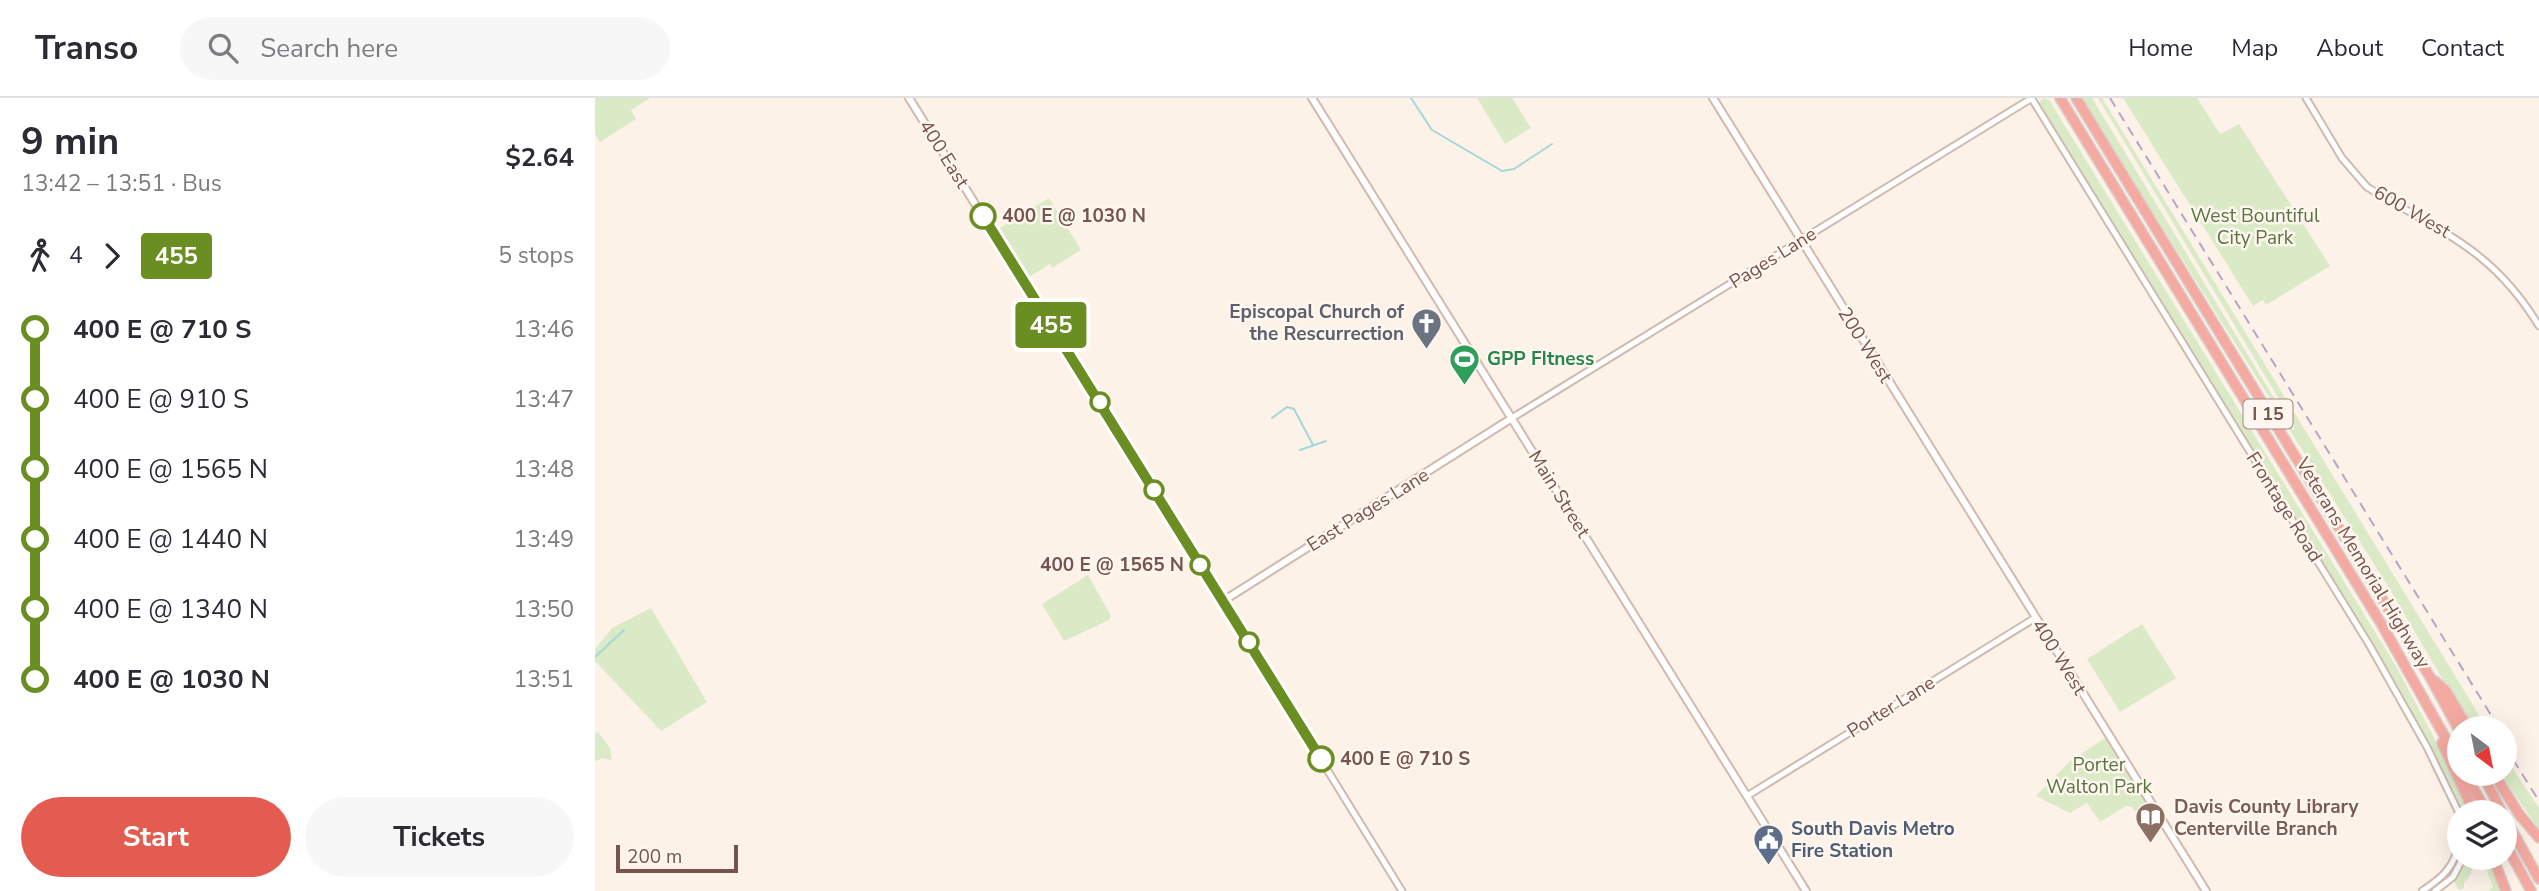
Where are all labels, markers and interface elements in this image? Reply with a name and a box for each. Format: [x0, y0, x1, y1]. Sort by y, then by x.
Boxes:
search box [180, 17, 670, 80]
text: Transo [35, 26, 138, 71]
icon: search [204, 29, 242, 67]
text: Search here [260, 31, 398, 66]
text: Home [2128, 32, 2193, 64]
text: Map [2231, 32, 2278, 64]
text: About [2316, 32, 2383, 64]
text: Contact [2421, 32, 2504, 64]
street label: 400 East [913, 115, 975, 193]
text: 9 min [21, 116, 119, 167]
text: $2.64 [505, 140, 574, 175]
text: 13:42 – 13:51 · Bus [21, 168, 222, 199]
street label: 600 West [2369, 180, 2455, 245]
marker: 400 E @ 1030 N [970, 203, 996, 229]
place label: 400 E @ 1030 N [1002, 203, 1146, 229]
park label: West Bountiful City Park [2190, 203, 2320, 251]
street label: Pages Lane [1724, 221, 1822, 295]
icon: walk [21, 237, 59, 275]
icon: forward [93, 237, 131, 275]
text: 4 [69, 240, 83, 271]
text: 455 [155, 240, 198, 272]
text: 5 stops [498, 240, 574, 271]
place label: Episcopal Church of the Rescurrection [1229, 299, 1405, 347]
line badge: 455 [1011, 302, 1091, 348]
street label: 200 West [1832, 302, 1899, 388]
church icon: Episcopal Church of the Rescurrection [1410, 306, 1444, 350]
text: 455 [1029, 309, 1073, 341]
text: 400 E @ 710 S [73, 312, 251, 347]
text: 13:46 [514, 314, 574, 345]
sports icon: GPP FItness [1447, 342, 1481, 386]
place label: GPP FItness [1487, 346, 1594, 372]
text: 400 E @ 910 S [73, 382, 249, 417]
text: 13:47 [514, 384, 574, 415]
unlabelled marker [1090, 392, 1110, 412]
road number: I 15 [2243, 400, 2293, 428]
street label: Main Street [1522, 445, 1596, 543]
street label: Frontage Road [2240, 447, 2328, 567]
text: 400 E @ 1565 N [73, 452, 268, 487]
street label: Veterans Memorial Highway [2289, 452, 2436, 673]
text: 13:48 [514, 454, 574, 485]
street label: East Pages Lane [1302, 462, 1434, 558]
unlabelled marker [1144, 480, 1164, 500]
text: 400 E @ 1440 N [73, 522, 268, 557]
text: 13:49 [514, 524, 574, 555]
place label: 400 E @ 1565 N [1040, 552, 1184, 578]
marker: 400 E @ 1565 N [1190, 555, 1210, 575]
text: 400 E @ 1340 N [73, 592, 268, 627]
text: 13:50 [514, 594, 574, 625]
street label: 400 West [2026, 614, 2093, 700]
unlabelled marker [1239, 632, 1259, 652]
text: 400 E @ 1030 N [73, 662, 270, 697]
text: 13:51 [514, 664, 574, 695]
street label: Porter Lane [1842, 670, 1940, 744]
north arrow [2447, 716, 2517, 786]
map controls [2447, 716, 2517, 870]
marker: 400 E @ 710 S [1308, 746, 1334, 772]
place label: 400 E @ 710 S [1340, 746, 1470, 772]
park label: Porter Walton Park [2046, 752, 2153, 800]
place label: Davis County Library Centerville Branch [2174, 794, 2360, 842]
button: Start [21, 797, 291, 877]
button: Tickets [305, 797, 574, 877]
button: layers [2447, 800, 2517, 870]
library icon: Davis County Library Centerville Branch [2134, 801, 2168, 845]
place label: South Davis Metro Fire Station [1791, 816, 1955, 864]
public building icon: South Davis Metro Fire Station [1751, 823, 1785, 867]
scale bar [616, 842, 739, 874]
text: 200 m [627, 844, 682, 870]

